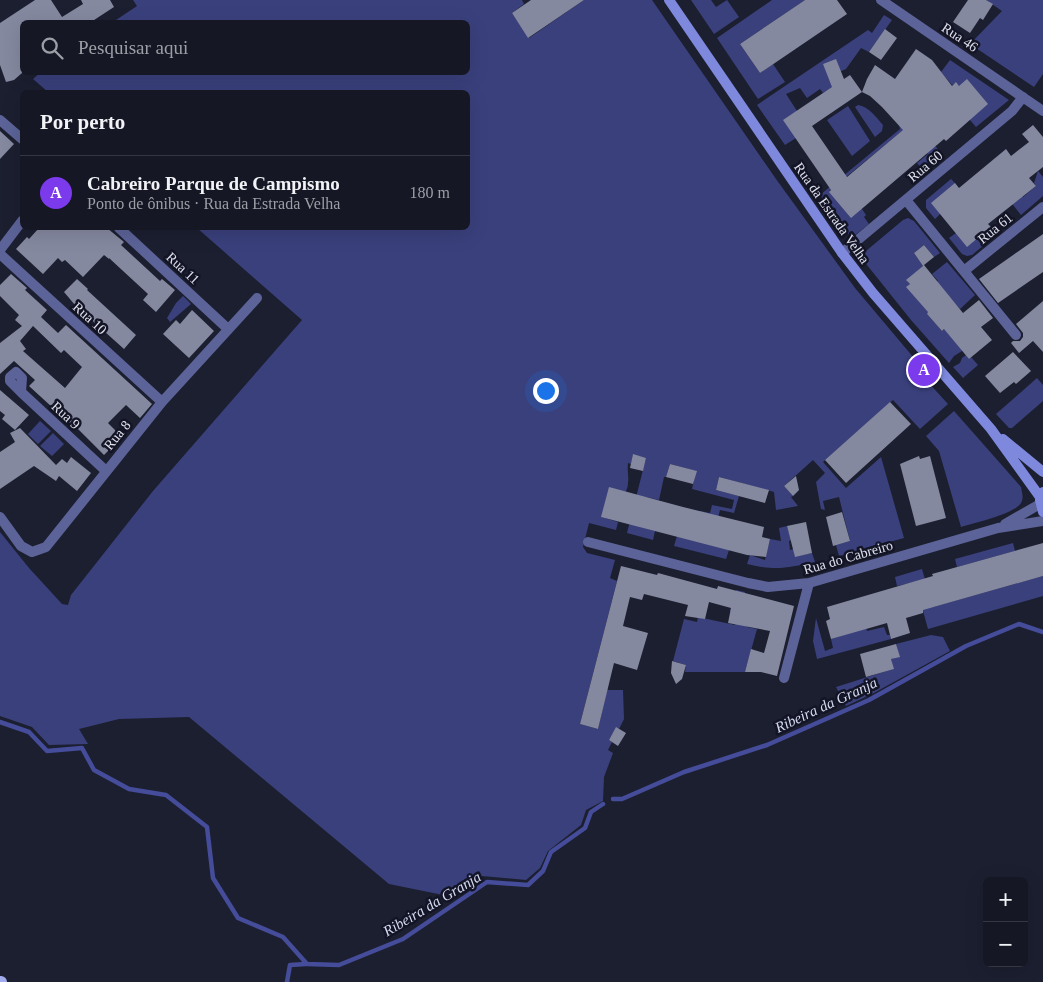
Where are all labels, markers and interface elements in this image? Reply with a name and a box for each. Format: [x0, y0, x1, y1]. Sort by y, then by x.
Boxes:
search box [20, 20, 470, 75]
street label: Rua 46 [939, 20, 981, 55]
icon: search [38, 34, 66, 62]
text: Pesquisar aqui [78, 37, 188, 58]
text: Por perto [40, 110, 125, 134]
street label: Rua 60 [905, 148, 945, 185]
street label: Rua da Estrada Velha [791, 160, 873, 267]
text: Cabreiro Parque de Campismo [87, 173, 340, 194]
text: A [50, 184, 62, 201]
text: 180 m [410, 184, 450, 201]
text: Ponto de ônibus · Rua da Estrada Velha [87, 195, 340, 212]
street label: Rua 61 [975, 210, 1016, 247]
street label: Rua 11 [163, 249, 202, 287]
street label: Rua 10 [70, 299, 110, 337]
pin: A [908, 351, 940, 389]
your location [533, 378, 559, 404]
street label: Rua 9 [48, 399, 83, 432]
street label: Rua 8 [101, 418, 134, 453]
street label: Rua do Cabreiro [802, 538, 895, 577]
water label: Ribeira da Granja [771, 674, 880, 736]
water label: Ribeira da Granja [380, 869, 484, 940]
map controls [983, 877, 1028, 967]
button: + [983, 877, 1028, 922]
button: − [983, 922, 1028, 967]

